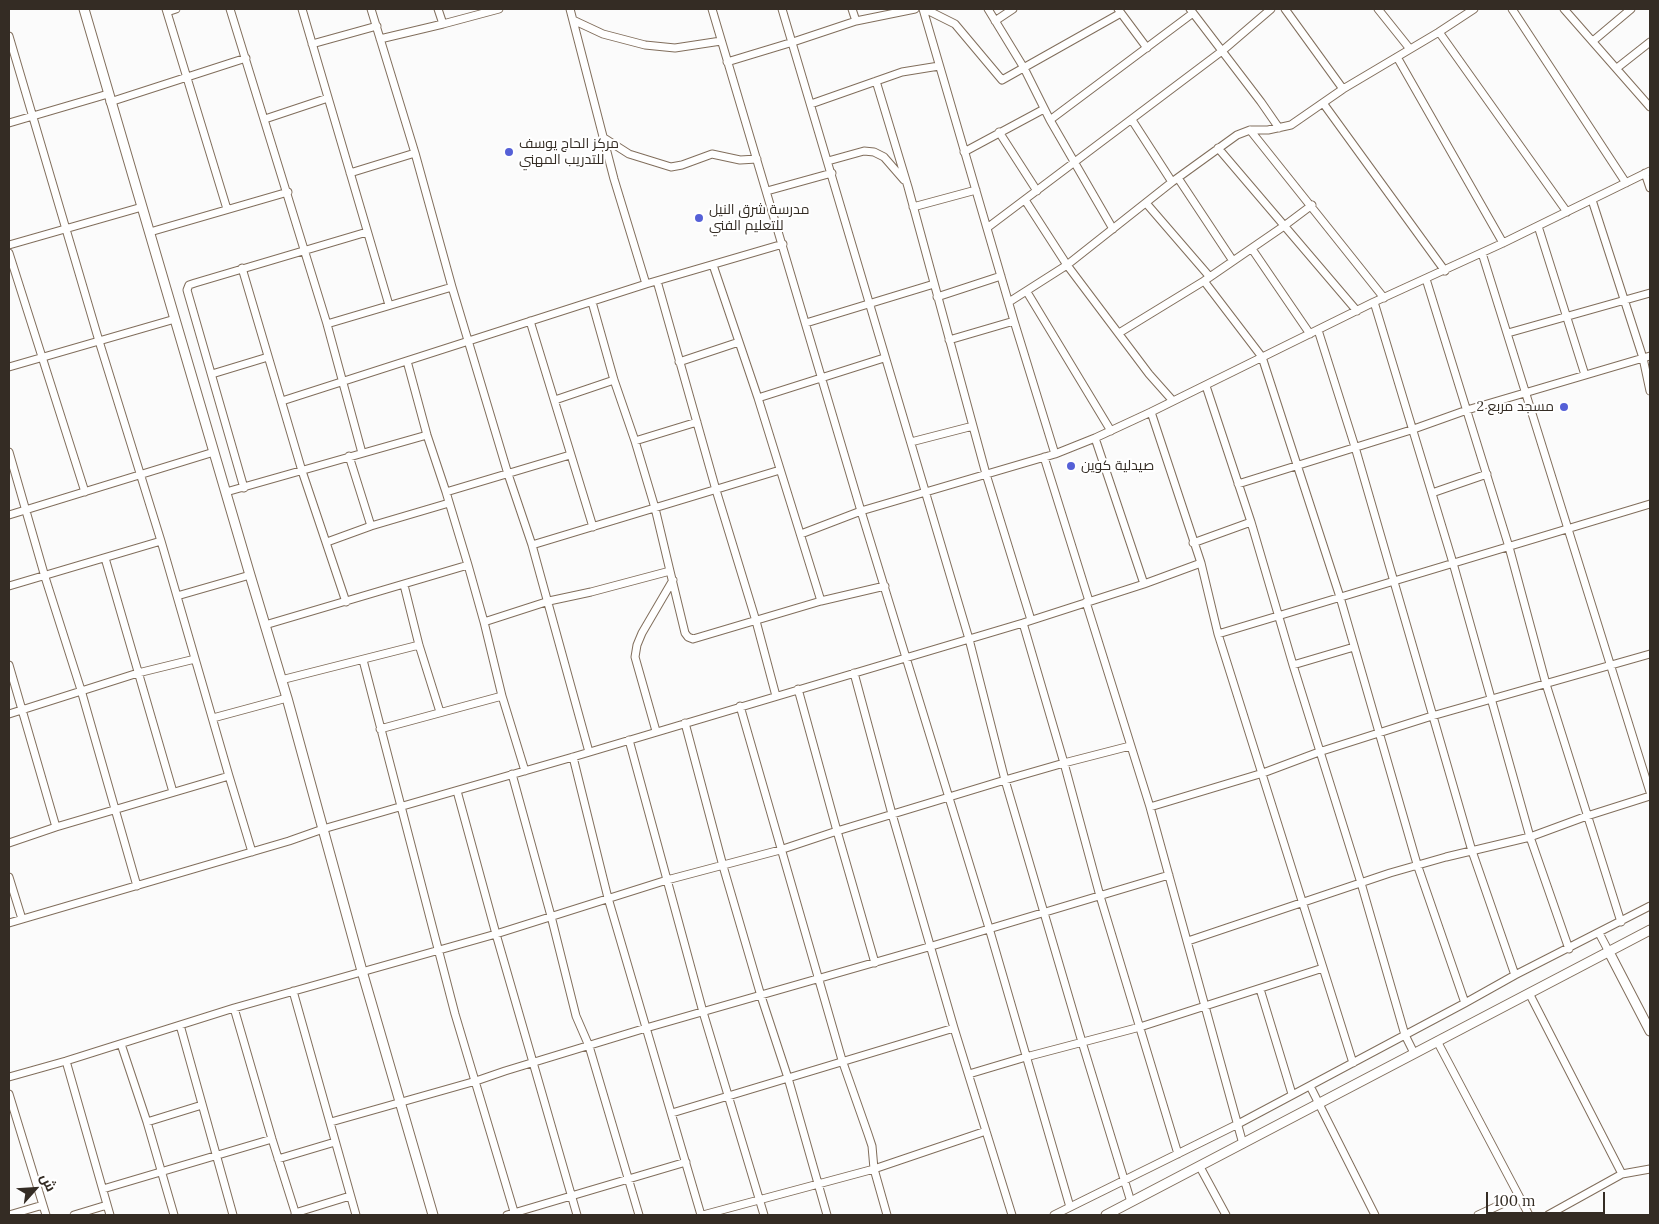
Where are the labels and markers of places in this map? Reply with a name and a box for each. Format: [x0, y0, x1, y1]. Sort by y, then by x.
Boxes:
place label: مركز الحاج يوسف للتدريب المهني [519, 136, 619, 168]
marker: مركز الحاج يوسف للتدريب المهني [503, 146, 515, 158]
place label: مدرسة شرق النيل للتعليم الفني [709, 202, 809, 234]
marker: مدرسة شرق النيل للتعليم الفني [693, 212, 705, 224]
place label: مسجد مربع 2 [1476, 399, 1554, 415]
marker: مسجد مربع 2 [1558, 401, 1570, 413]
place label: صيدلية كوين [1081, 458, 1154, 474]
marker: صيدلية كوين [1065, 460, 1077, 472]

